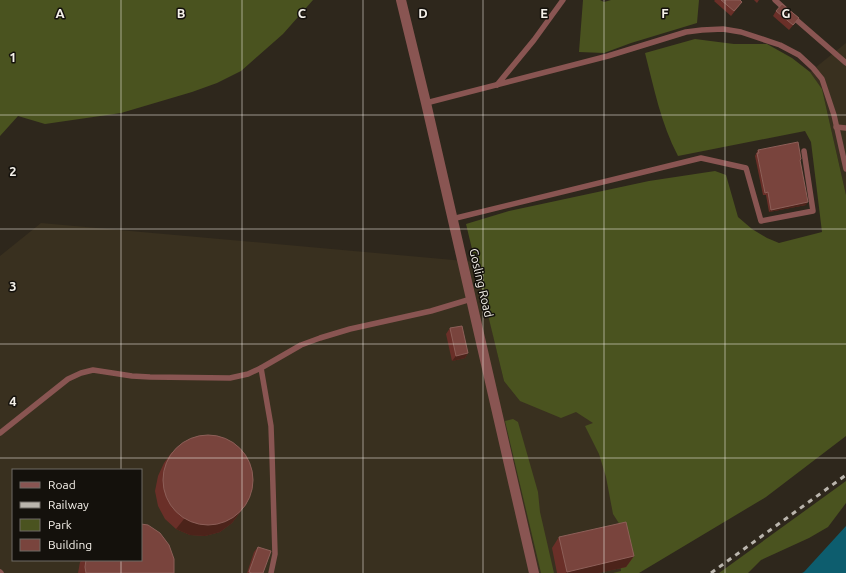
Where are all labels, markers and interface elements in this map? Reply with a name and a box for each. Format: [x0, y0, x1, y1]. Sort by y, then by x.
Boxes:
text: A [55, 6, 65, 20]
text: B [177, 6, 186, 20]
text: C [298, 6, 307, 20]
text: D [418, 6, 428, 20]
text: E [540, 6, 548, 20]
text: F [661, 6, 669, 20]
text: G [782, 6, 791, 20]
text: 1 [9, 50, 17, 64]
text: 2 [9, 164, 17, 178]
street label: Gosling Road [467, 247, 496, 319]
text: 3 [9, 279, 17, 293]
text: 4 [9, 394, 17, 408]
legend [12, 469, 142, 561]
text: Road [48, 478, 76, 491]
text: Railway [48, 498, 89, 511]
text: Park [48, 518, 72, 531]
text: Building [48, 538, 92, 551]

